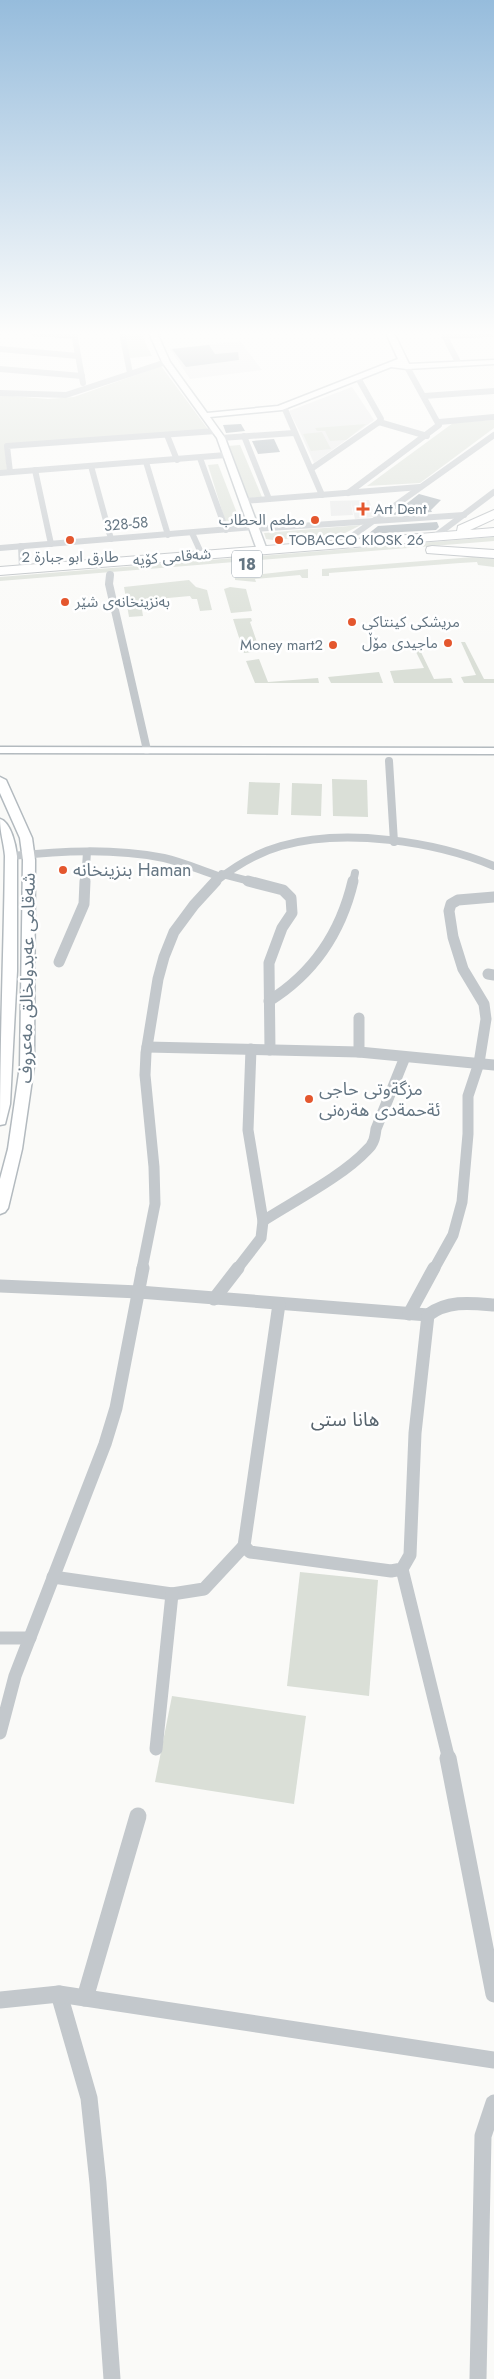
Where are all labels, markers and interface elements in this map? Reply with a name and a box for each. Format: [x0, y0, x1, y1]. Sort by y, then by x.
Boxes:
place label: Art Dent [374, 498, 427, 520]
marker: Art Dent [356, 502, 370, 516]
place label: مطعم الحطاب [219, 509, 305, 531]
street label: 328-58 [103, 511, 149, 537]
marker: مطعم الحطاب [309, 514, 321, 526]
place label: TOBACCO KIOSK 26 [289, 529, 424, 551]
marker: طارق ابو جبارة 2 [64, 534, 76, 546]
marker: TOBACCO KIOSK 26 [273, 534, 285, 546]
street label: شەقامی کۆیە [132, 543, 212, 571]
place label: طارق ابو جبارة 2 [21, 546, 119, 568]
road number: 18 [232, 550, 262, 578]
place label: بەنزینخانەی شێر [74, 591, 170, 613]
marker: بەنزینخانەی شێر [59, 596, 71, 608]
place label: مریشکی کینتاکی [362, 611, 460, 633]
marker: مریشکی کینتاکی [346, 616, 358, 628]
place label: ماجیدی مۆڵ [362, 632, 438, 654]
place label: Money mart2 [240, 634, 323, 656]
marker: ماجیدی مۆڵ [442, 637, 454, 649]
marker: Money mart2 [327, 639, 339, 651]
place label: بنزینخانە Haman [73, 857, 192, 883]
marker: بنزینخانە Haman [57, 864, 69, 876]
street label: شەقامی عەبدولخالق مەعروف [12, 872, 42, 1084]
place label: مزگةوتی حاجی ئةحمةدی هةرەنی [319, 1076, 440, 1123]
marker: مزگةوتی حاجی ئةحمةدی هةرەنی [303, 1093, 315, 1105]
district label: هانا ستى [311, 1406, 379, 1433]

